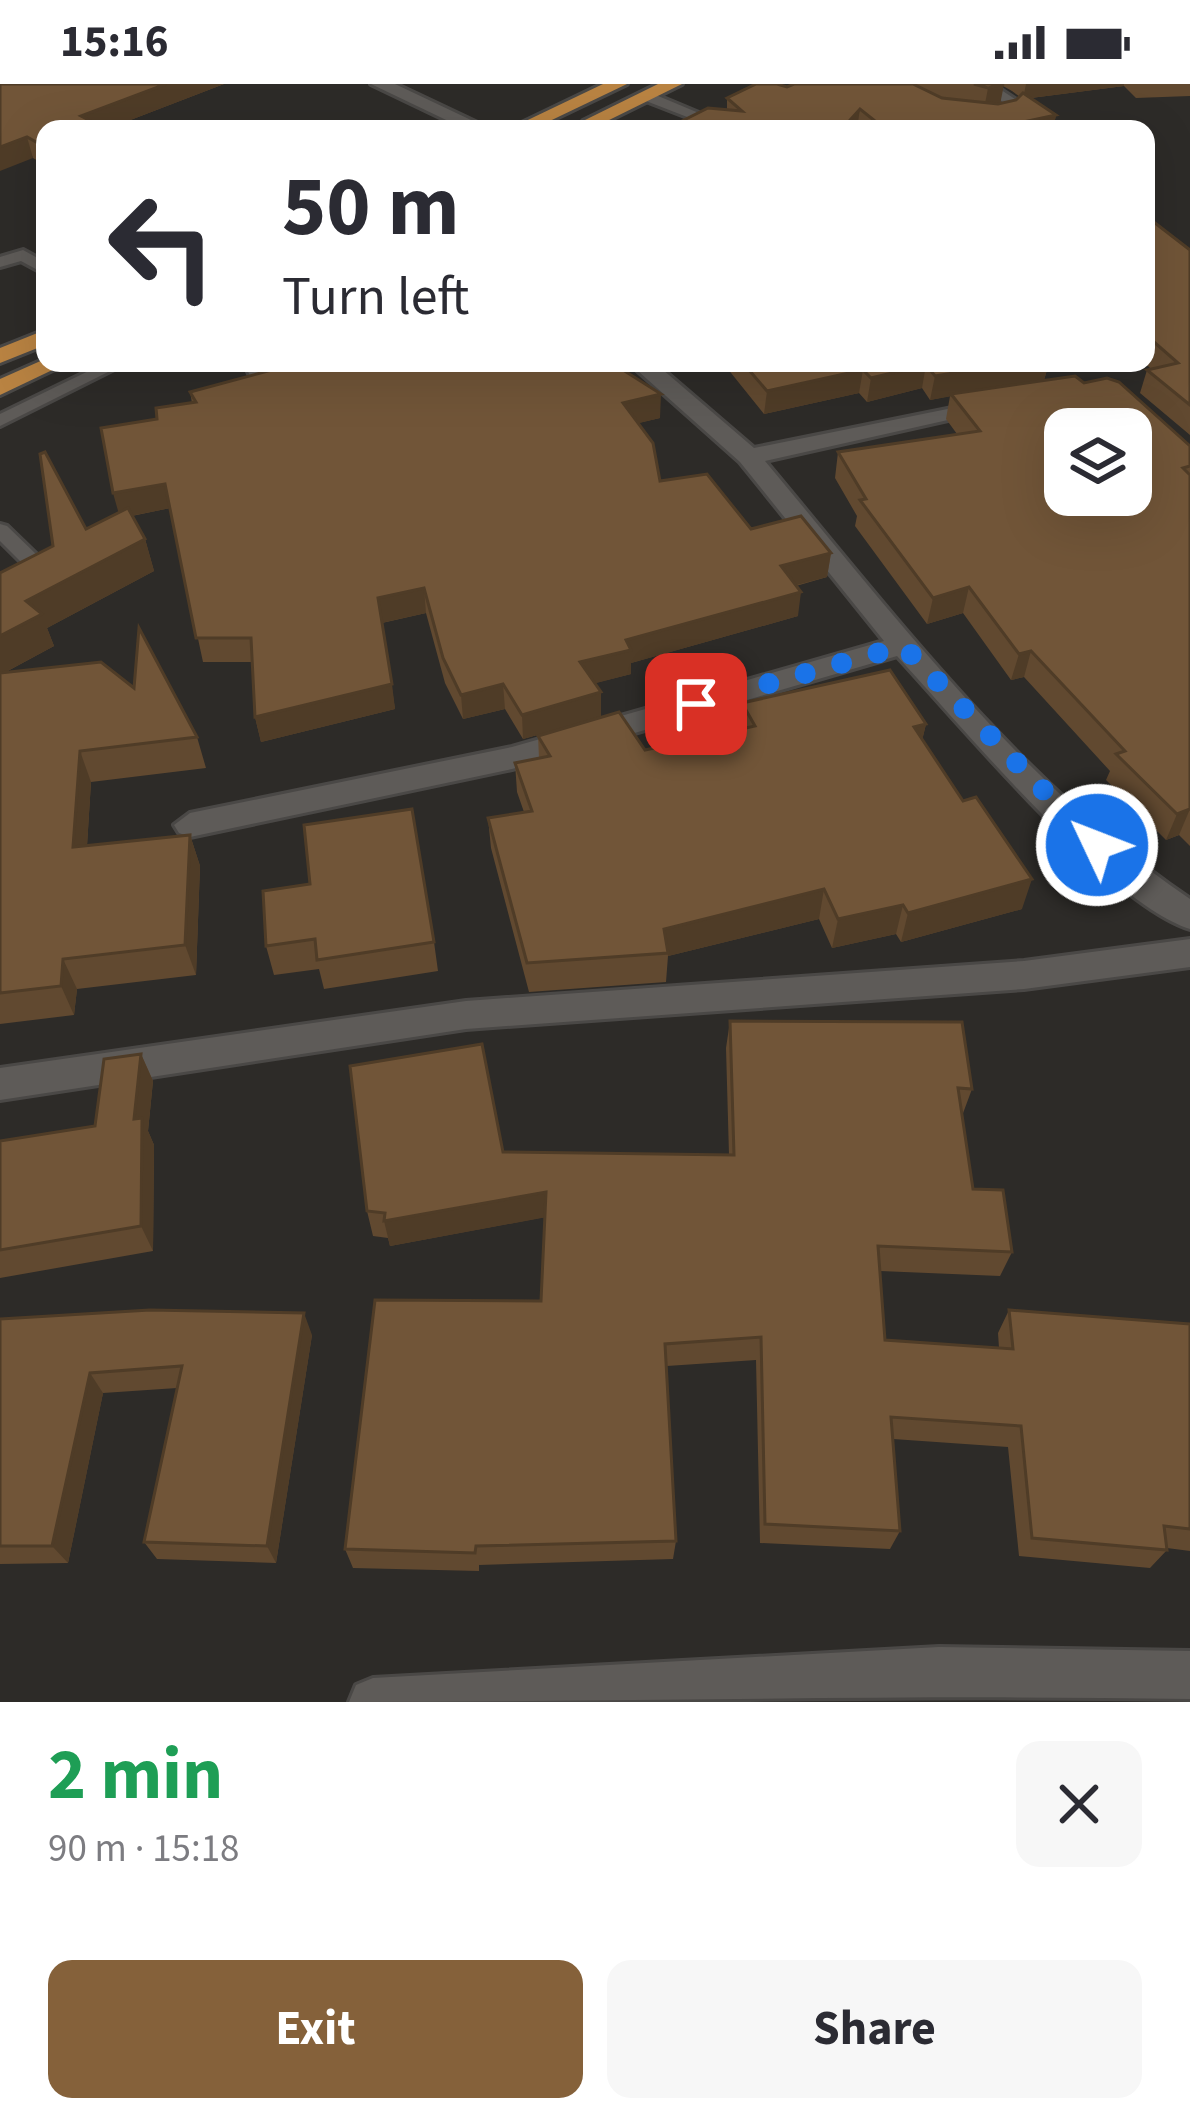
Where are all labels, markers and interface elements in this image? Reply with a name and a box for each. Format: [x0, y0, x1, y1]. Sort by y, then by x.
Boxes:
text: 15:16 [60, 10, 169, 74]
text: 50 m [282, 148, 460, 268]
icon: left [84, 168, 240, 324]
text: Turn left [282, 259, 469, 336]
map controls [1044, 408, 1152, 516]
button: layers [1044, 408, 1152, 516]
pin [645, 653, 747, 755]
icon: arrive [663, 671, 729, 737]
position arrow [1034, 782, 1160, 908]
text: 2 min [48, 1724, 223, 1827]
button: close [1016, 1741, 1142, 1867]
text: 90 m · 15:18 [48, 1821, 239, 1877]
button: Exit [48, 1960, 583, 2098]
button: Share [607, 1960, 1142, 2098]

